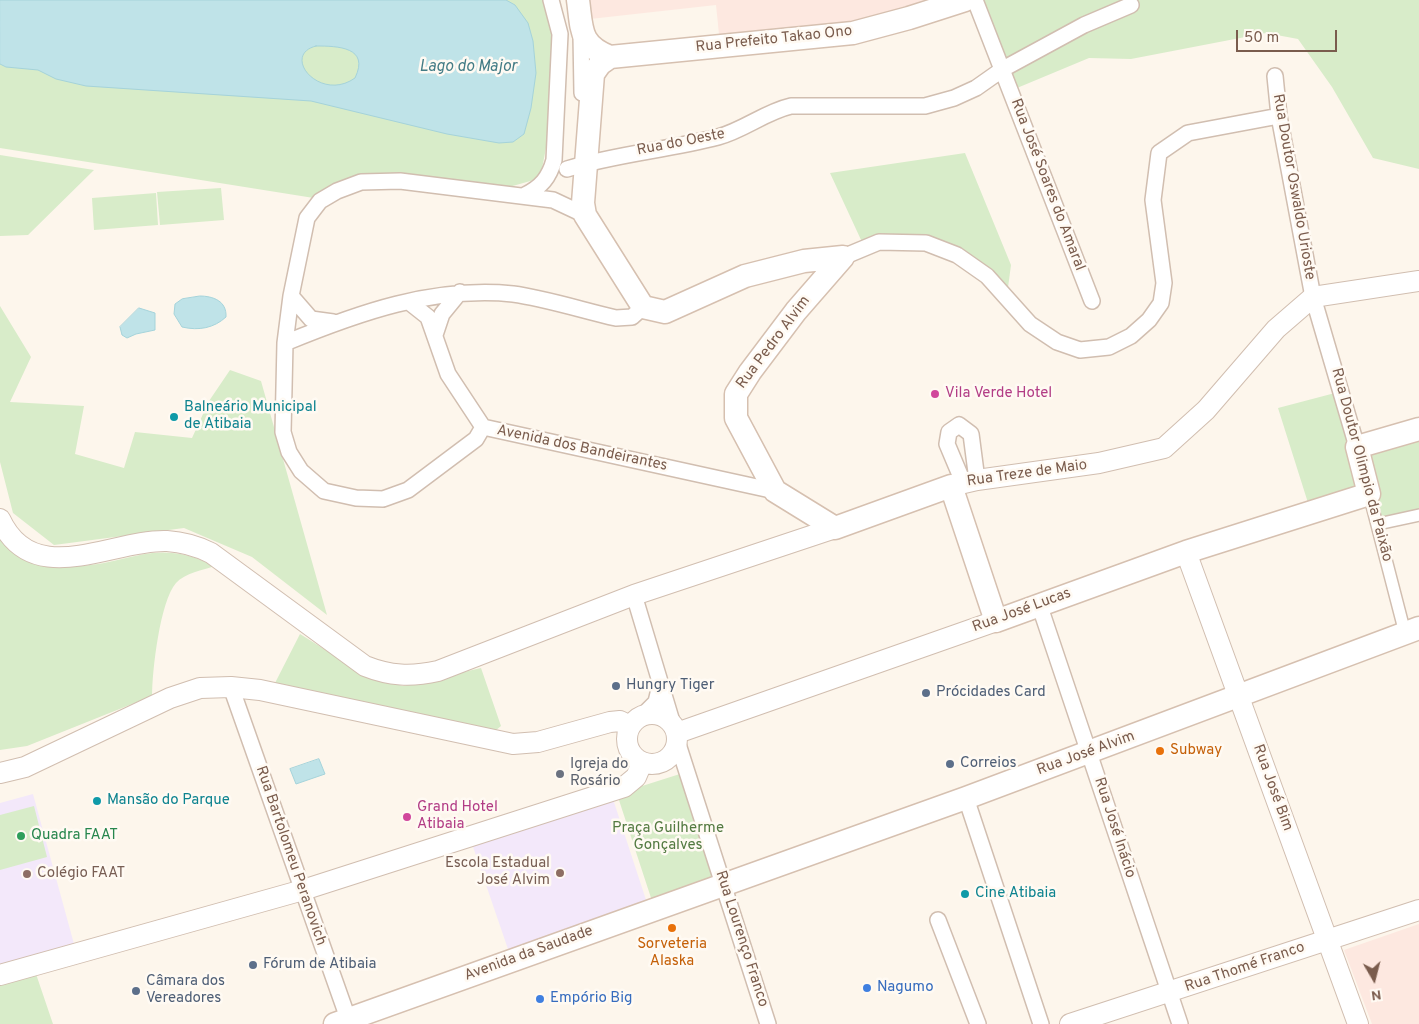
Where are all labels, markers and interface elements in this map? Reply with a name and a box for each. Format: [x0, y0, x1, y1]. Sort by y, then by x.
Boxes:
scale bar [1239, 20, 1340, 52]
street label: Rua Prefeito Takao Ono [695, 23, 853, 57]
text: 50 m [1244, 29, 1279, 48]
water label: Lago do Major [419, 58, 517, 78]
street label: Rua Doutor Oswaldo Urioste [1268, 93, 1318, 281]
street label: Rua José Soares do Amaral [1006, 97, 1088, 273]
street label: Rua do Oeste [635, 126, 727, 160]
street label: Rua Pedro Alvim [733, 293, 815, 393]
street label: Rua Doutor Olimpio da Paixão [1326, 366, 1396, 564]
place label: Vila Verde Hotel [945, 385, 1052, 403]
marker: Vila Verde Hotel [929, 388, 941, 400]
place label: Balneário Municipal de Atibaia [184, 399, 317, 434]
marker: Balneário Municipal de Atibaia [168, 411, 180, 423]
street label: Avenida dos Bandeirantes [495, 422, 669, 476]
street label: Rua Treze de Maio [966, 457, 1088, 491]
street label: Rua José Lucas [970, 585, 1074, 637]
place label: Hungry Tiger [626, 677, 715, 695]
marker: Hungry Tiger [610, 680, 622, 692]
place label: Prócidades Card [936, 684, 1046, 702]
marker: Prócidades Card [920, 687, 932, 699]
street label: Rua José Alvim [1035, 728, 1137, 780]
place label: Subway [1170, 742, 1222, 760]
street label: Rua José Bim [1248, 742, 1296, 834]
marker: Subway [1154, 745, 1166, 757]
place label: Correios [960, 755, 1016, 773]
place label: Igreja do Rosário [570, 756, 628, 791]
marker: Correios [944, 758, 956, 770]
street label: Rua Bartolomeu Peranovich [251, 764, 329, 948]
marker: Igreja do Rosário [554, 768, 566, 780]
street label: Rua José Inácio [1089, 775, 1139, 881]
place label: Mansão do Parque [107, 792, 230, 810]
marker: Mansão do Parque [91, 795, 103, 807]
place label: Grand Hotel Atibaia [417, 799, 498, 834]
marker: Grand Hotel Atibaia [401, 811, 413, 823]
park label: Praça Guilherme Gonçalves [612, 820, 724, 855]
place label: Quadra FAAT [31, 827, 118, 845]
marker: Quadra FAAT [15, 830, 27, 842]
place label: Escola Estadual José Alvim [445, 855, 550, 890]
place label: Colégio FAAT [37, 865, 125, 883]
marker: Escola Estadual José Alvim [554, 867, 566, 879]
marker: Colégio FAAT [21, 868, 33, 880]
street label: Rua Lourenço Franco [710, 868, 772, 1010]
place label: Cine Atibaia [975, 885, 1056, 903]
marker: Cine Atibaia [959, 888, 971, 900]
street label: Avenida da Saudade [462, 922, 596, 986]
marker: Sorveteria Alaska [666, 922, 678, 934]
place label: Sorveteria Alaska [637, 936, 707, 971]
street label: Rua Thomé Franco [1183, 939, 1307, 997]
north arrow [1349, 954, 1399, 1004]
place label: Fórum de Atibaia [263, 956, 376, 974]
marker: Fórum de Atibaia [247, 959, 259, 971]
place label: Câmara dos Vereadores [146, 973, 225, 1008]
place label: Nagumo [877, 979, 934, 997]
marker: Nagumo [861, 982, 873, 994]
marker: Câmara dos Vereadores [130, 985, 142, 997]
text: N [1370, 985, 1382, 1003]
place label: Empório Big [550, 990, 632, 1008]
marker: Empório Big [534, 993, 546, 1005]

